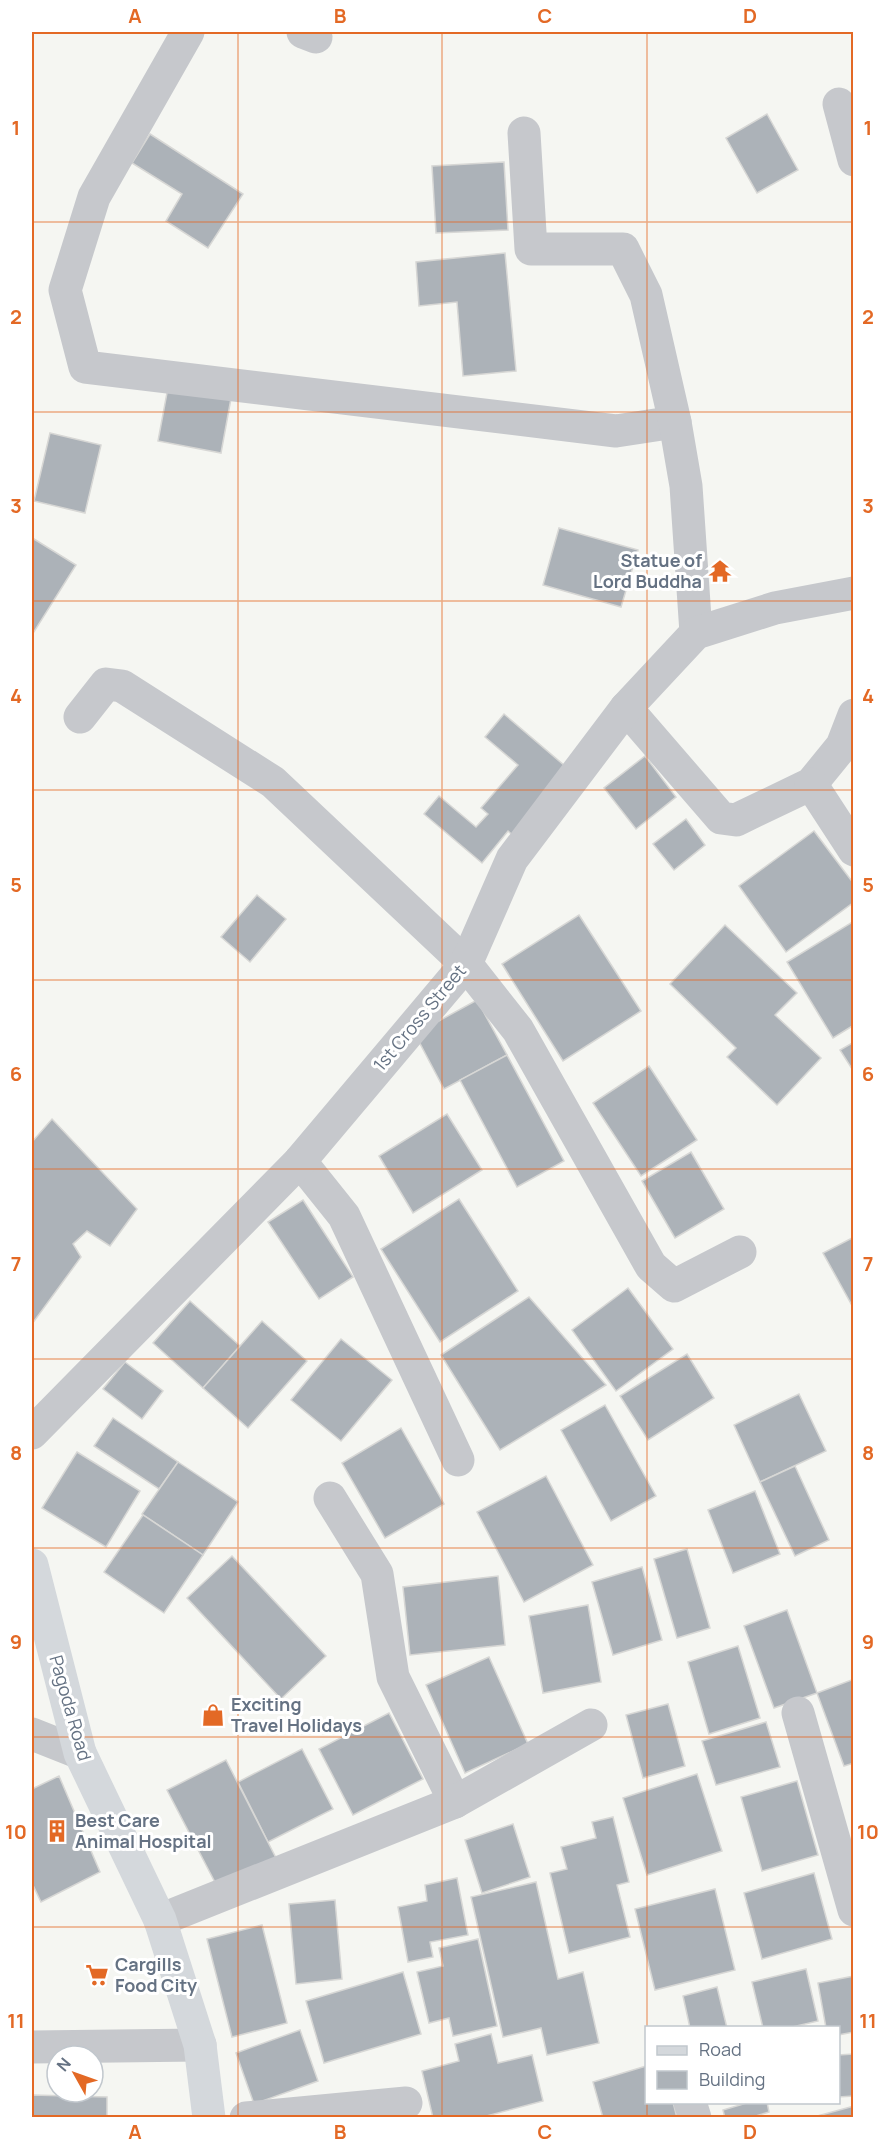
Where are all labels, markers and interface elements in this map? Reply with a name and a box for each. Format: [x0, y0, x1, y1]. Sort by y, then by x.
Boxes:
text: A [128, 2, 142, 29]
text: B [334, 2, 347, 29]
text: C [538, 2, 552, 29]
text: D [743, 2, 757, 29]
text: 1 [12, 114, 20, 141]
text: 1 [864, 114, 872, 141]
text: 2 [10, 303, 22, 330]
text: 2 [862, 303, 874, 330]
text: 3 [10, 492, 22, 519]
text: 3 [862, 492, 874, 519]
place label: Statue of Lord Buddha [593, 548, 702, 593]
temple icon: Statue of Lord Buddha [707, 558, 733, 584]
text: 4 [10, 682, 22, 709]
text: 4 [862, 682, 874, 709]
text: 5 [10, 871, 22, 898]
text: 5 [862, 871, 874, 898]
street label: 1st Cross Street [367, 959, 471, 1076]
text: 6 [10, 1060, 22, 1087]
text: 6 [862, 1060, 874, 1087]
text: 7 [11, 1250, 21, 1277]
text: 7 [863, 1250, 873, 1277]
text: 8 [10, 1439, 22, 1466]
text: 8 [862, 1439, 874, 1466]
text: 9 [10, 1628, 22, 1655]
text: 9 [862, 1628, 874, 1655]
street label: Pagoda Road [44, 1652, 97, 1763]
place label: Exciting Travel Holidays [231, 1692, 362, 1737]
shop icon: Exciting Travel Holidays [200, 1702, 226, 1728]
place label: Best Care Animal Hospital [75, 1808, 212, 1853]
text: 10 [5, 1818, 27, 1845]
building icon: Best Care Animal Hospital [44, 1818, 70, 1844]
text: 10 [857, 1818, 879, 1845]
place label: Cargills Food City [115, 1952, 197, 1997]
supermarket icon: Cargills Food City [84, 1962, 110, 1988]
text: 11 [7, 2007, 25, 2034]
text: 11 [859, 2007, 877, 2034]
legend [645, 2026, 840, 2104]
text: Road [699, 2037, 742, 2061]
north arrow [45, 2044, 105, 2104]
text: N [51, 2053, 76, 2076]
text: Building [699, 2067, 765, 2091]
text: A [128, 2118, 142, 2145]
text: B [334, 2118, 347, 2145]
text: C [538, 2118, 552, 2145]
text: D [743, 2118, 757, 2145]

